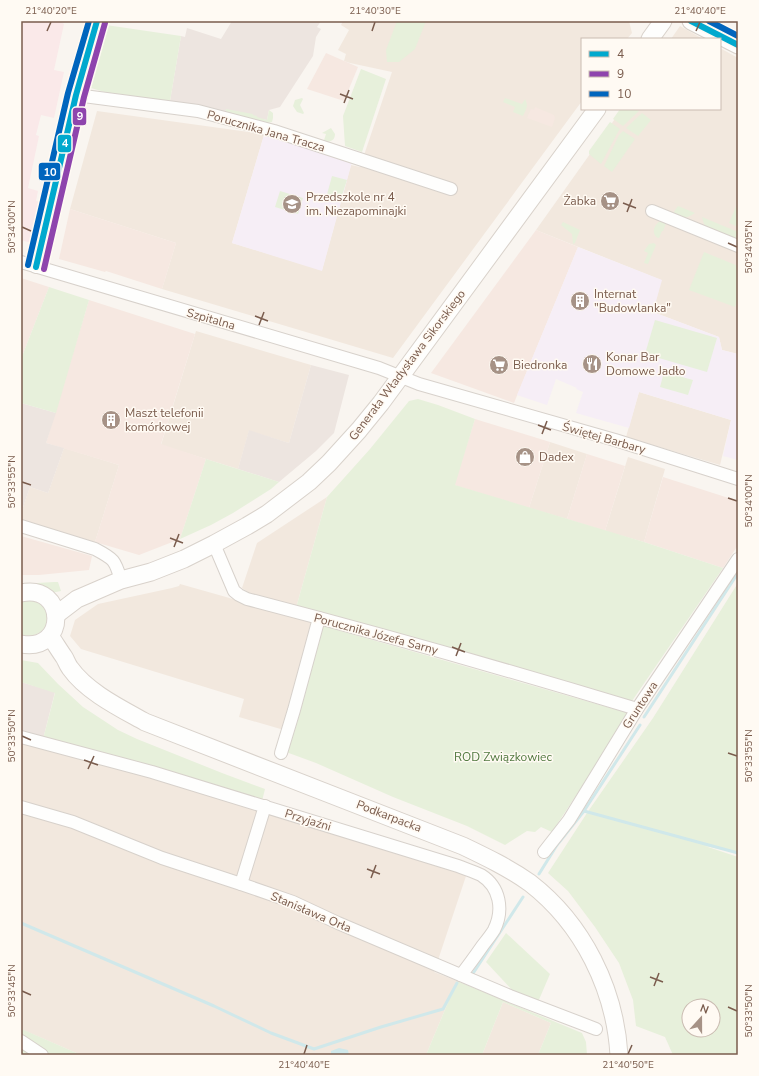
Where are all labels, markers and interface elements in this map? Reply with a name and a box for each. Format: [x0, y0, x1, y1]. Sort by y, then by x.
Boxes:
text: 21°40'20"E [25, 4, 77, 18]
text: 21°40'30"E [349, 4, 401, 18]
text: 21°40'40"E [674, 4, 726, 18]
legend [581, 38, 721, 110]
text: 4 [617, 46, 624, 62]
text: 9 [617, 66, 624, 82]
text: 10 [617, 86, 631, 102]
line badge: 9 [72, 107, 87, 126]
street label: Porucznika Jana Tracza [205, 107, 327, 155]
text: 9 [77, 109, 84, 124]
line badge: 4 [57, 134, 72, 153]
text: 4 [62, 136, 69, 151]
line badge: 10 [38, 162, 61, 181]
text: 10 [43, 165, 57, 180]
place label: Przedszkole nr 4 im. Niezapominajki [306, 189, 406, 219]
supermarket icon: Żabka [599, 190, 621, 212]
school or university icon: Przedszkole nr 4 im. Niezapominajki [281, 193, 303, 215]
place label: Żabka [563, 193, 596, 209]
text: 50°34'00"N [5, 200, 19, 254]
text: 50°34'05"N [742, 220, 756, 274]
street label: Generała Władysława Sikorskiego [345, 286, 469, 444]
place label: Internat "Budowlanka" [594, 286, 671, 316]
building icon: Internat "Budowlanka" [569, 290, 591, 312]
street label: Szpitalna [185, 304, 237, 334]
place label: Konar Bar Domowe Jadło [606, 349, 686, 379]
restaurant icon: Konar Bar Domowe Jadło [581, 353, 603, 375]
supermarket icon: Biedronka [488, 354, 510, 376]
place label: Biedronka [513, 357, 567, 373]
place label: Maszt telefonii komórkowej [125, 405, 203, 435]
building icon: Maszt telefonii komórkowej [100, 409, 122, 431]
street label: Świętej Barbary [560, 418, 648, 458]
shop icon: Dadex [514, 446, 536, 468]
place label: Dadex [539, 449, 575, 465]
text: 50°33'55"N [5, 455, 19, 509]
text: 50°34'00"N [742, 474, 756, 528]
street label: Porucznika Józefa Sarny [312, 610, 441, 658]
street label: Gruntowa [619, 678, 661, 732]
text: 50°33'50"N [5, 709, 19, 763]
text: 50°33'55"N [742, 729, 756, 783]
park label: ROD Związkowiec [454, 749, 552, 765]
street label: Podkarpacka [354, 796, 424, 836]
street label: Przyjaźni [283, 805, 333, 835]
street label: Stanisława Orła [268, 888, 354, 936]
text: 50°33'45"N [5, 964, 19, 1018]
text: 50°33'50"N [742, 984, 756, 1038]
north arrow [681, 998, 721, 1038]
text: N [698, 1001, 711, 1018]
text: 21°40'40"E [278, 1058, 330, 1072]
text: 21°40'50"E [602, 1058, 654, 1072]

